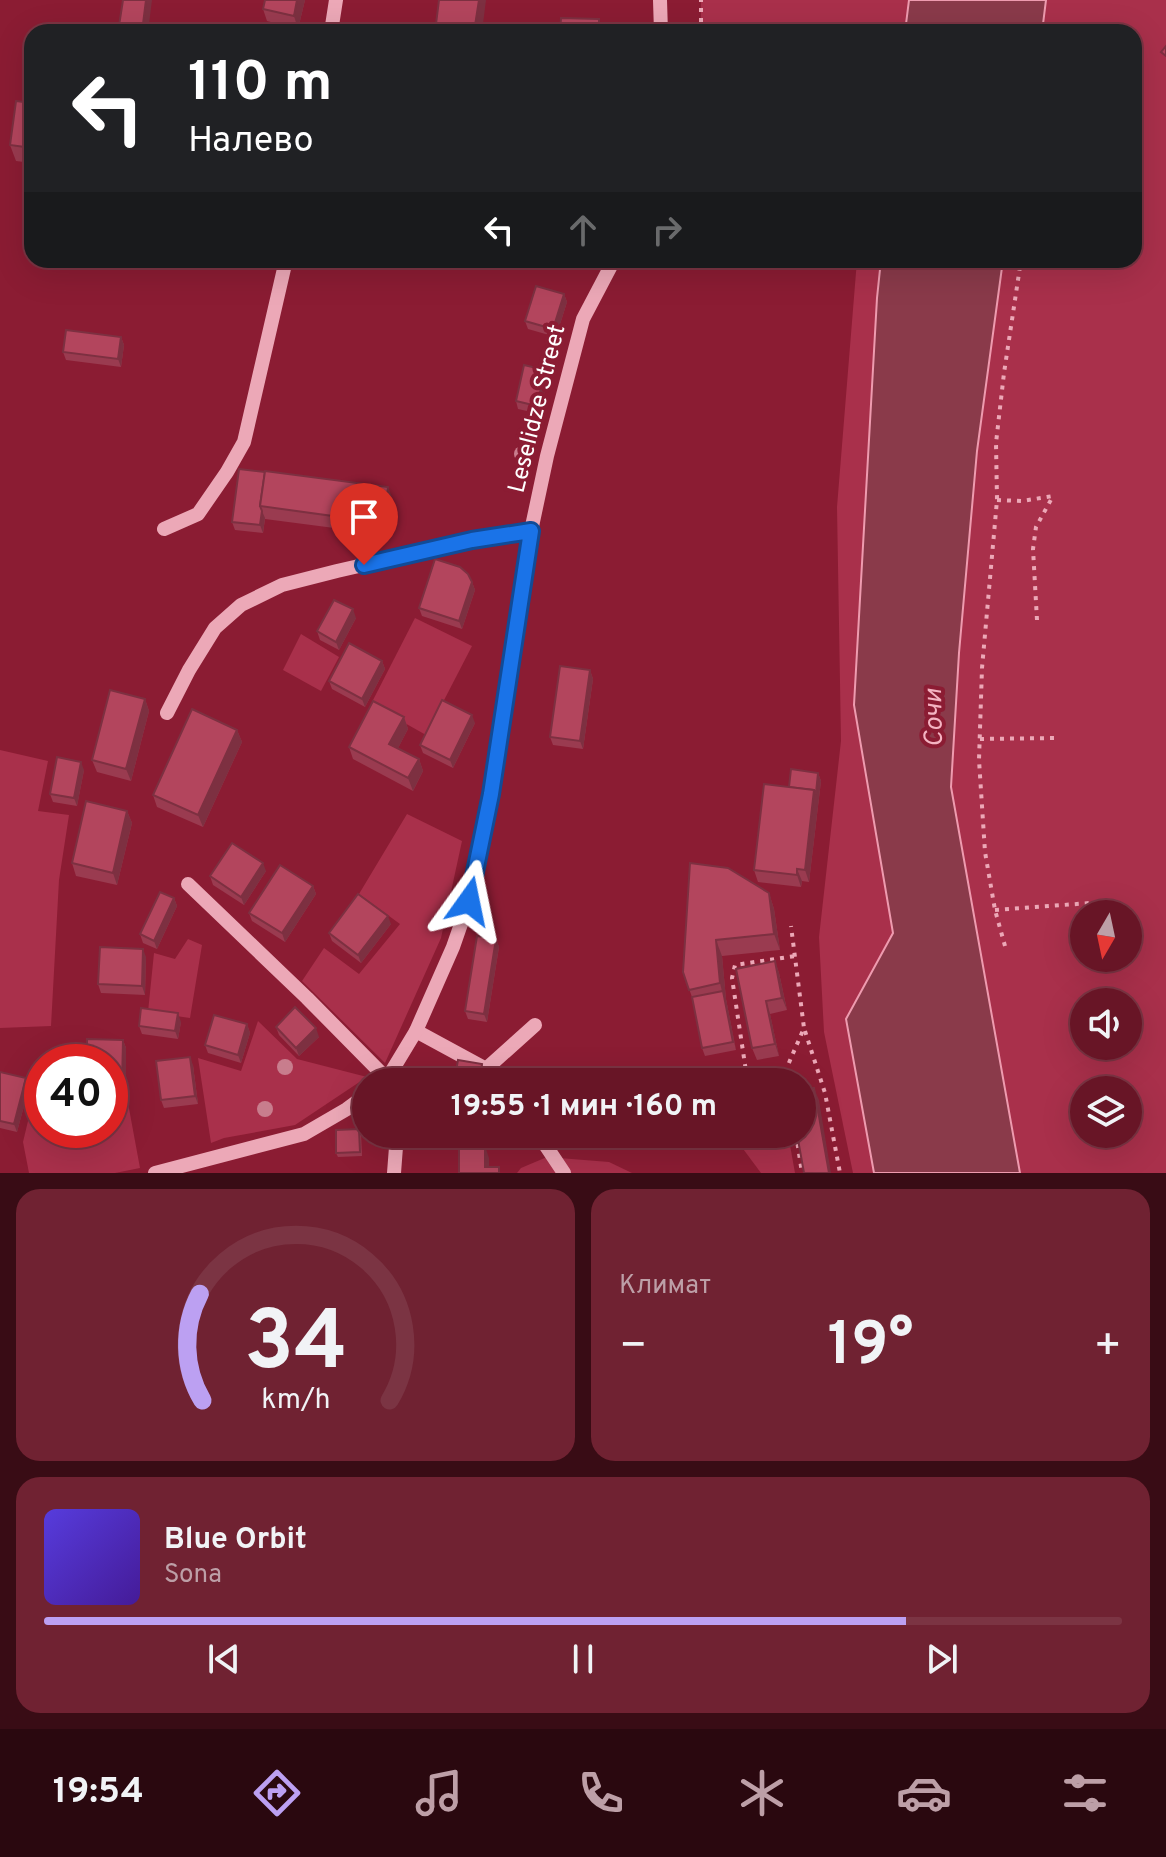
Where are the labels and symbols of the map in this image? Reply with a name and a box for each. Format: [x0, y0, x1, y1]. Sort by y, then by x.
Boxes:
street label: Leselidze Street [503, 322, 573, 496]
pin [330, 483, 398, 565]
water label: Сочи [918, 687, 952, 748]
position arrow [427, 859, 511, 943]
north arrow [1070, 900, 1142, 972]
speed limit sign: 40 [24, 1044, 128, 1148]

